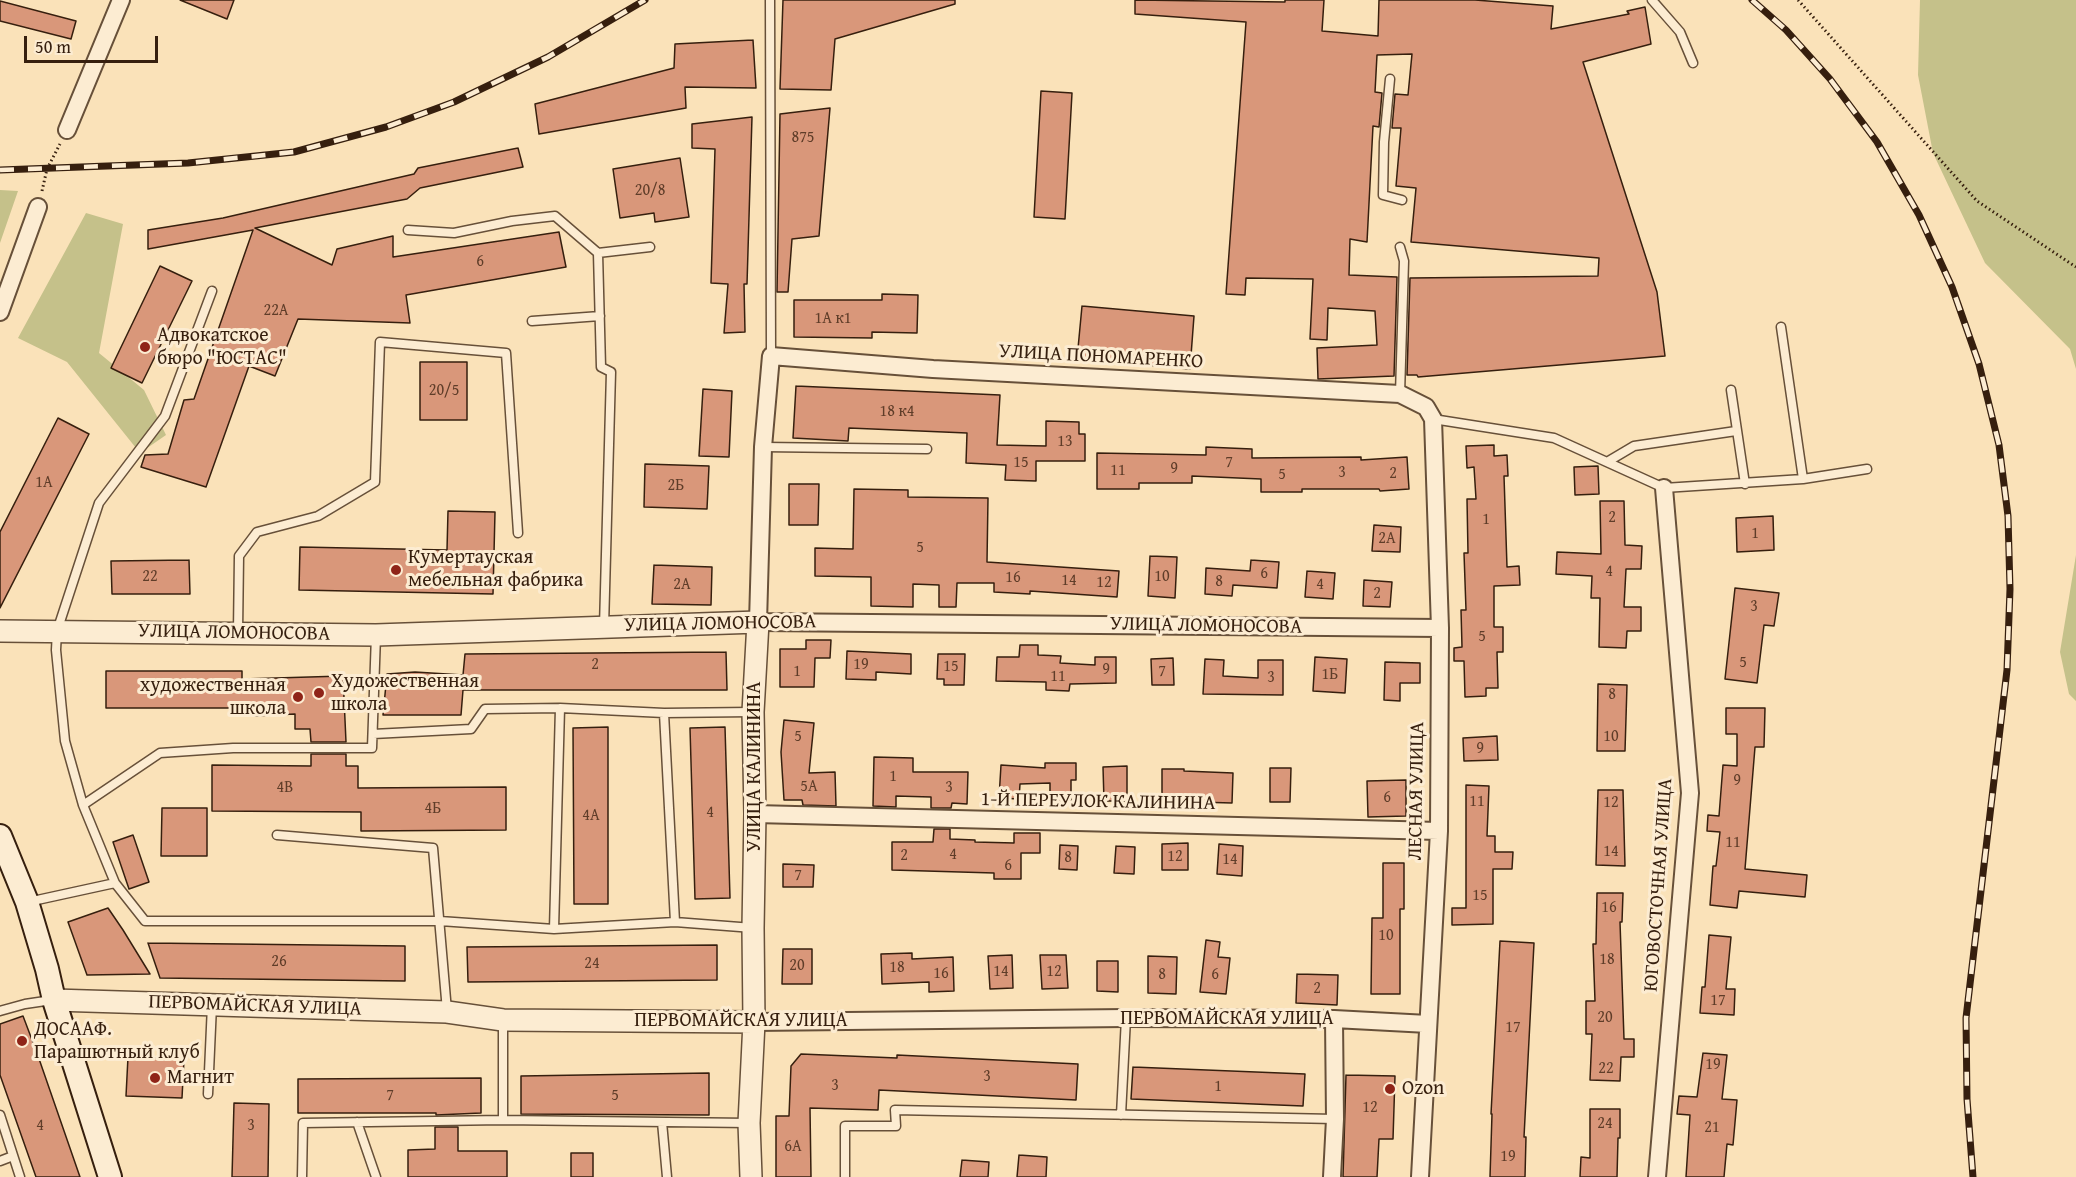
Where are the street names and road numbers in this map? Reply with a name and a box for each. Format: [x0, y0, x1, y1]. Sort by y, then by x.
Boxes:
street label: УЛИЦА ПОНОМАРЕНКО [998, 340, 1204, 374]
street label: УЛИЦА ЛОМОНОСОВА [624, 610, 816, 638]
street label: УЛИЦА ЛОМОНОСОВА [1110, 612, 1302, 640]
street label: УЛИЦА ЛОМОНОСОВА [138, 619, 330, 647]
street label: УЛИЦА КАЛИНИНА [743, 682, 767, 852]
street label: ЛЕСНАЯ УЛИЦА [1404, 721, 1430, 861]
street label: ЮГОВОСТОЧНАЯ УЛИЦА [1640, 778, 1678, 992]
street label: 1-Й ПЕРЕУЛОК КАЛИНИНА [980, 788, 1216, 816]
street label: ПЕРВОМАЙСКАЯ УЛИЦА [148, 990, 362, 1022]
street label: ПЕРВОМАЙСКАЯ УЛИЦА [1120, 1007, 1334, 1031]
street label: ПЕРВОМАЙСКАЯ УЛИЦА [634, 1009, 848, 1033]

